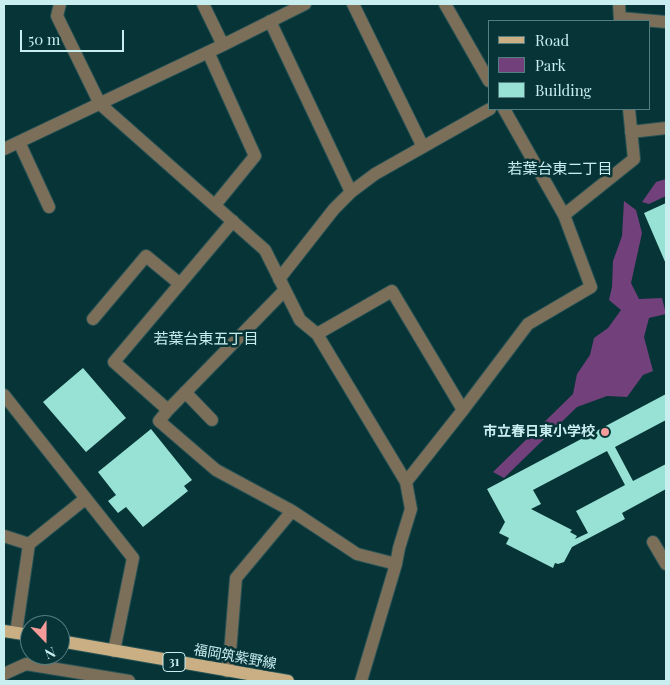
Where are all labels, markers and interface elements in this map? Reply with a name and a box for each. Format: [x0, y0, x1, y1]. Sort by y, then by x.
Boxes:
scale bar [22, 20, 126, 52]
legend [488, 20, 650, 110]
text: 50 m [28, 29, 60, 49]
text: Road [535, 30, 569, 50]
text: Park [535, 55, 566, 75]
text: Building [535, 80, 591, 100]
district label: 若葉台東二丁目 [508, 160, 612, 178]
district label: 若葉台東五丁目 [154, 330, 258, 348]
place label: 市立春日東小学校 [483, 424, 595, 440]
marker: 市立春日東小学校 [599, 426, 611, 438]
north arrow [20, 615, 70, 665]
street label: 福岡筑紫野線 [192, 641, 278, 673]
text: N [42, 643, 59, 664]
road number: 31 [163, 652, 185, 672]

